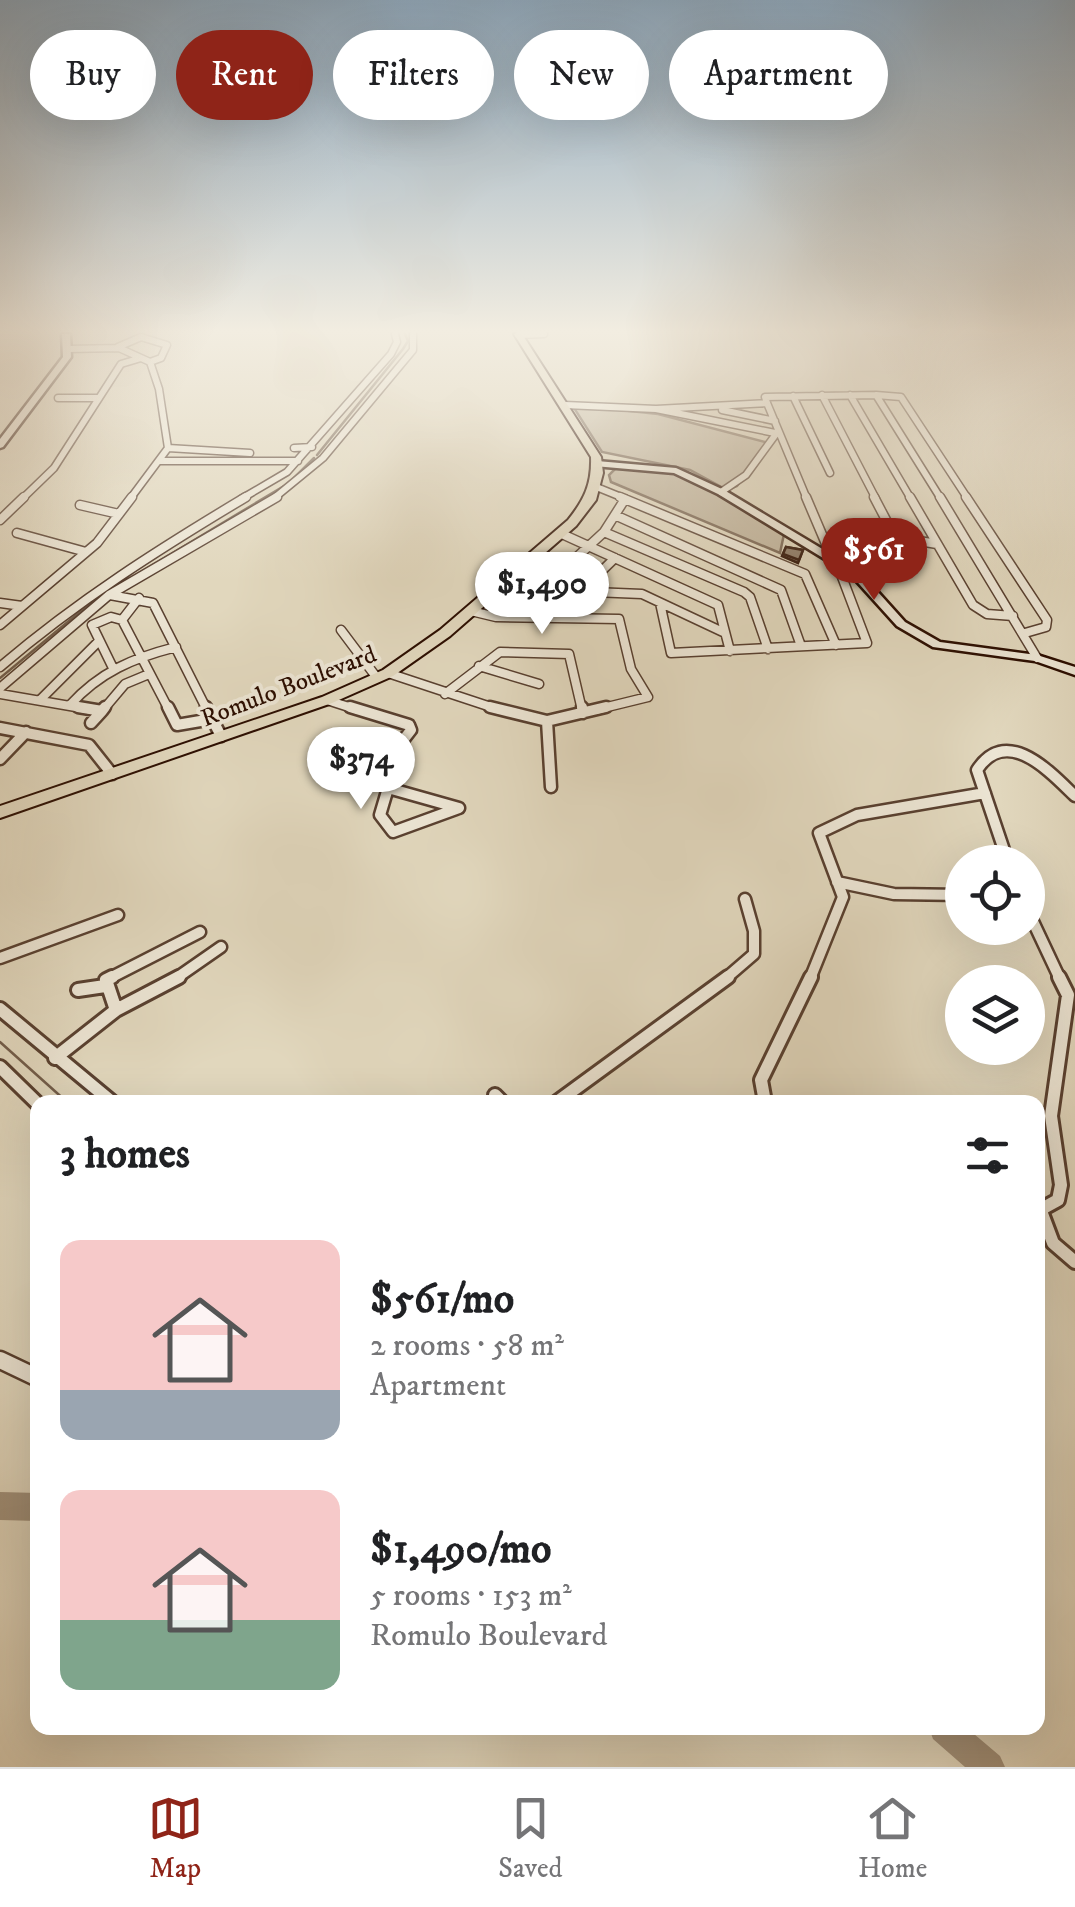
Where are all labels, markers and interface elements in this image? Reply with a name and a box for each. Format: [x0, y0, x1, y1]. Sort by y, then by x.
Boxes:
chip: Buy [30, 30, 156, 120]
chip: Rent [176, 30, 313, 120]
chip: Filters [333, 30, 494, 120]
chip: New [514, 30, 649, 120]
chip: Apartment [669, 30, 888, 120]
pin: $561 [815, 518, 933, 603]
text: $561 [843, 530, 905, 570]
pin: $1,490 [461, 552, 623, 637]
text: $1,490 [497, 564, 587, 604]
street label: Romulo Boulevard [196, 639, 381, 734]
pin: $374 [302, 727, 420, 812]
text: $374 [329, 739, 393, 779]
map controls [945, 845, 1045, 1065]
button: locate [945, 845, 1045, 945]
button: layers [945, 965, 1045, 1065]
icon: filters [960, 1128, 1015, 1183]
text: 3 homes [60, 1129, 190, 1181]
text: $561/mo [370, 1274, 514, 1326]
icon: home [140, 1280, 260, 1400]
text: 2 rooms · 58 m² [370, 1326, 564, 1366]
text: Apartment [370, 1366, 506, 1406]
text: $1,490/mo [370, 1524, 551, 1576]
icon: home [140, 1530, 260, 1650]
text: 5 rooms · 153 m² [370, 1576, 572, 1616]
text: Romulo Boulevard [370, 1616, 607, 1656]
tab: Map [148, 1791, 203, 1886]
tab: Saved [498, 1791, 563, 1886]
tab: Home [858, 1791, 927, 1886]

